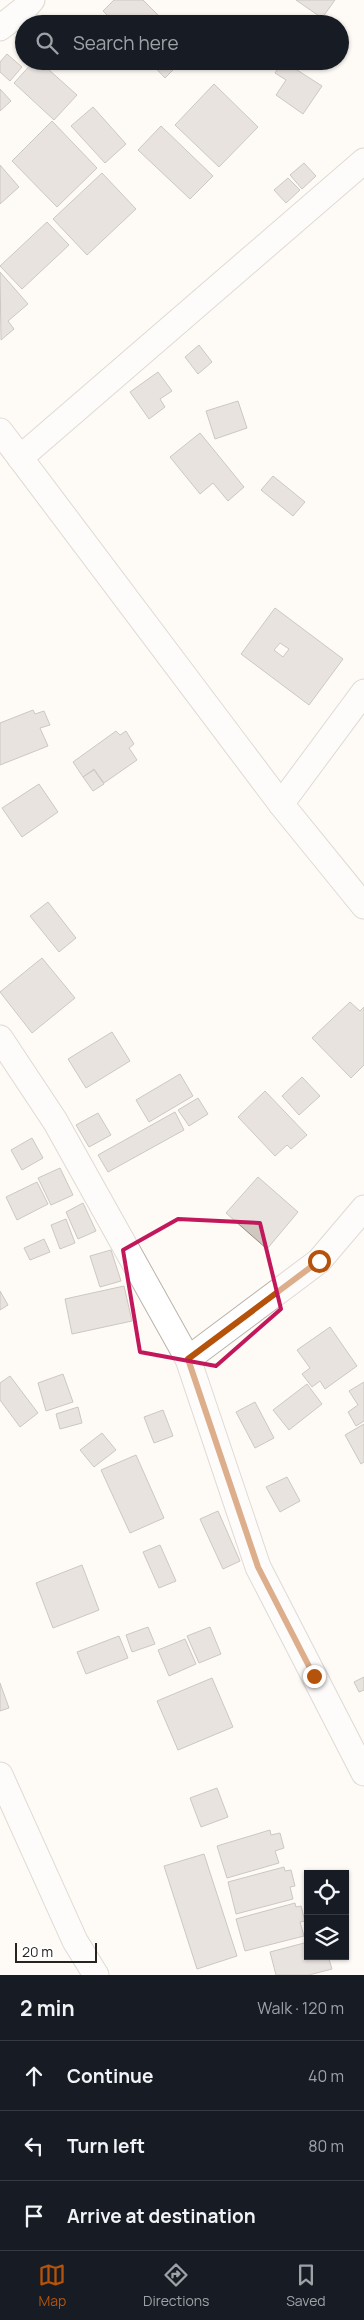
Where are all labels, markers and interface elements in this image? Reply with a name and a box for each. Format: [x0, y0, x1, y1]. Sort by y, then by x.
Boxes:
search box [15, 15, 349, 70]
icon: search [33, 29, 61, 57]
text: Search here [73, 30, 179, 56]
route start [308, 1250, 331, 1273]
route end [303, 1665, 326, 1688]
map controls [304, 1870, 349, 1960]
button: locate [304, 1870, 349, 1915]
button: layers [304, 1915, 349, 1960]
scale bar [15, 1940, 98, 1963]
text: 20 m [22, 1942, 53, 1961]
text: 2 min [20, 1994, 75, 2022]
text: Walk · 120 m [257, 1997, 344, 2019]
icon: ahead [20, 2062, 48, 2090]
text: Continue [67, 2063, 153, 2089]
text: 40 m [308, 2065, 344, 2087]
icon: left [20, 2132, 48, 2160]
text: Turn left [67, 2133, 145, 2159]
text: 80 m [308, 2135, 344, 2157]
icon: arrive [20, 2202, 48, 2230]
text: Arrive at destination [67, 2203, 256, 2229]
tab: Map [38, 2261, 66, 2310]
tab: Directions [143, 2261, 209, 2310]
tab: Saved [286, 2261, 326, 2310]

